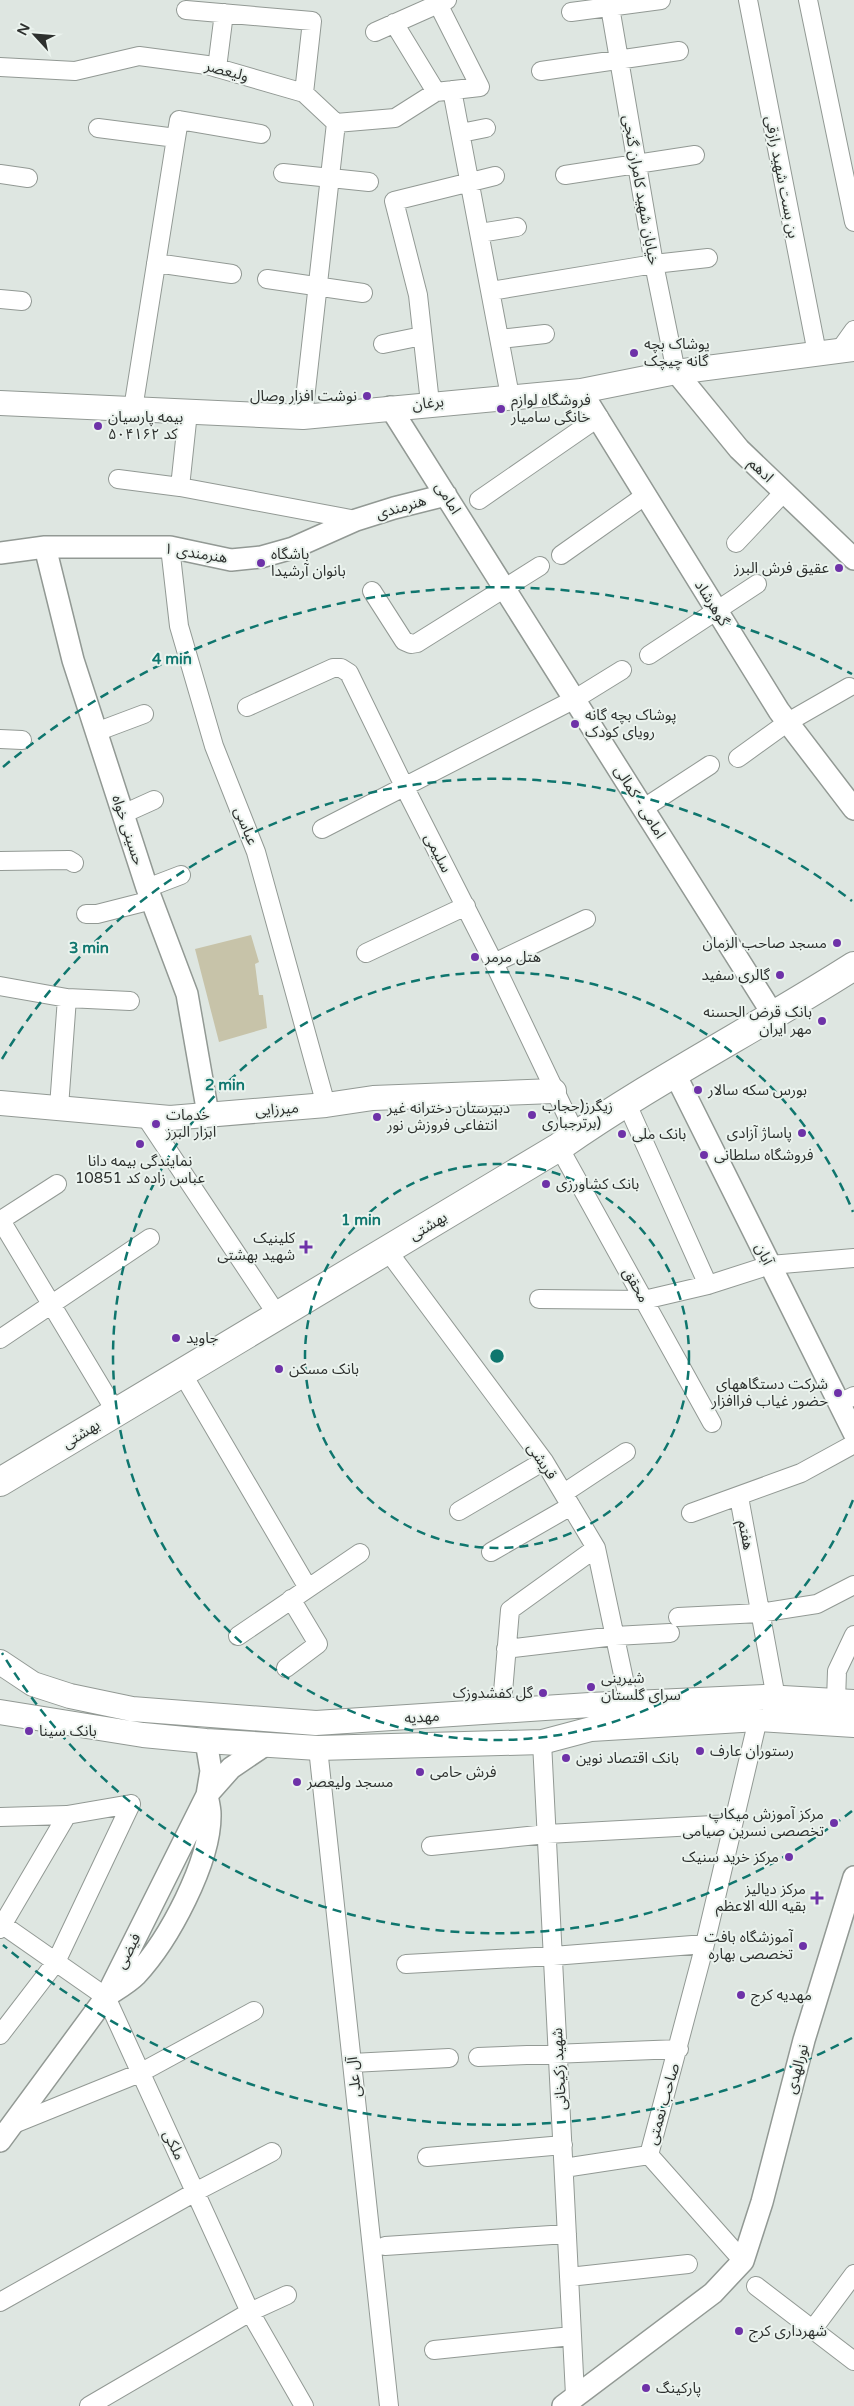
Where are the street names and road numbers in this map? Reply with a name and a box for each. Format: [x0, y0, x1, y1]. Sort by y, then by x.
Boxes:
street label: ولیعصر [202, 56, 251, 85]
street label: خیابان شهید کامران گنجی [619, 114, 663, 266]
street label: بن بست شهید رازقی [761, 114, 803, 240]
street label: برغان [411, 392, 445, 414]
street label: ادهم [743, 454, 777, 488]
street label: امامی [431, 479, 465, 517]
street label: هنرمندی [374, 491, 428, 523]
street label: هنرمندی ۱ [163, 539, 229, 567]
street label: گوهرشاد [691, 577, 733, 630]
street label: امامی - کمالی [610, 762, 670, 842]
street label: حسینی خواه [108, 793, 148, 868]
street label: عباسی [230, 804, 262, 848]
street label: سلیمی [421, 830, 456, 876]
street label: میرزایی [255, 1098, 299, 1120]
street label: بهشتی [406, 1208, 450, 1244]
street label: آبان [751, 1240, 777, 1268]
street label: محقق [618, 1264, 653, 1306]
street label: بهشتی [59, 1415, 103, 1453]
street label: قریشی [523, 1439, 561, 1483]
street label: هفتم [732, 1519, 758, 1552]
street label: مهدیه [404, 1707, 440, 1727]
street label: فیضی [111, 1930, 145, 1972]
street label: شهید زکیخانی [548, 2027, 570, 2111]
street label: نورالهدی [782, 2042, 812, 2096]
street label: آل علی [343, 2055, 365, 2098]
street label: صاحب نعمتی [643, 2061, 683, 2147]
street label: ملکی [159, 2127, 189, 2163]

